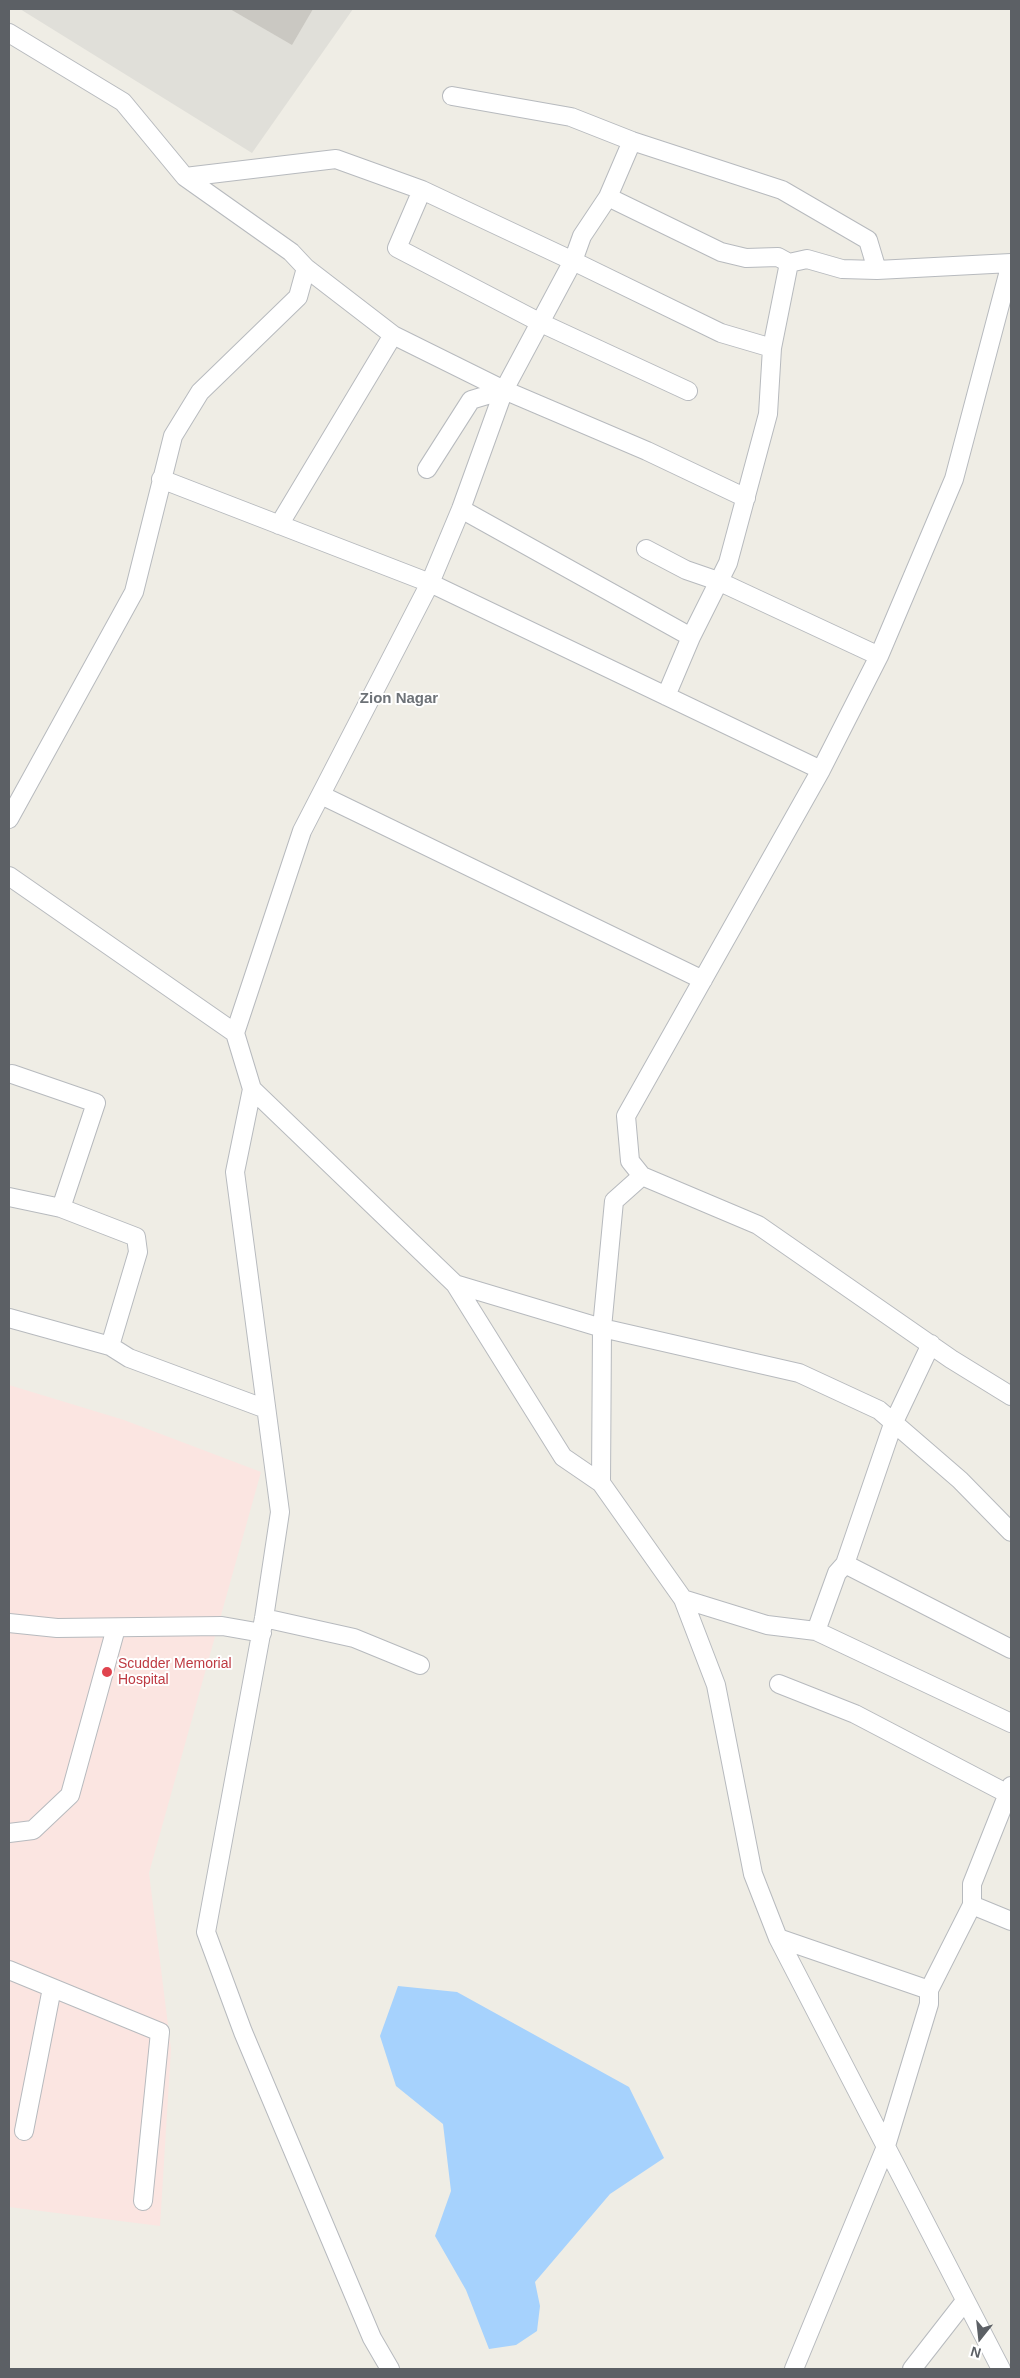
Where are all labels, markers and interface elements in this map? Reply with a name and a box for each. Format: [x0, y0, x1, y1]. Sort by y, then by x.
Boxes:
district label: Zion Nagar [360, 690, 438, 708]
place label: Scudder Memorial Hospital [118, 1656, 232, 1688]
marker: Scudder Memorial Hospital [100, 1665, 114, 1679]
north arrow [955, 2313, 1005, 2363]
text: N [969, 2343, 983, 2362]

